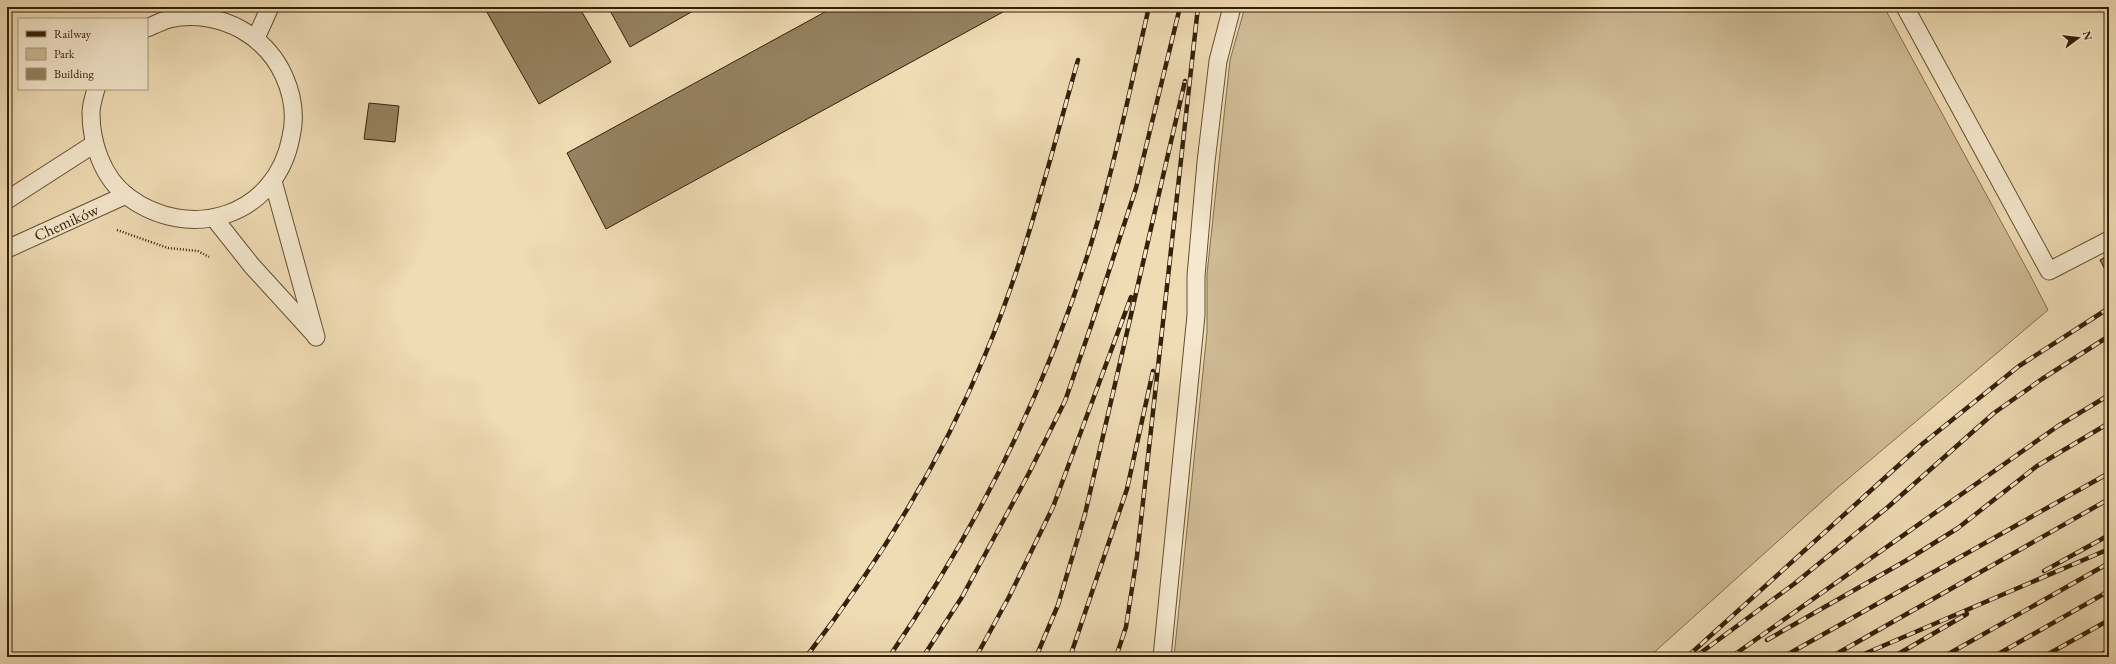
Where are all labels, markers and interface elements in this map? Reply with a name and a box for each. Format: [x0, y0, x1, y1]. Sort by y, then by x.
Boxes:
legend [18, 18, 148, 90]
north arrow [2058, 18, 2098, 58]
text: Railway [54, 26, 92, 42]
text: N [2080, 29, 2096, 42]
text: Park [54, 46, 75, 62]
text: Building [54, 66, 95, 82]
street label: Chemików [31, 199, 103, 246]

